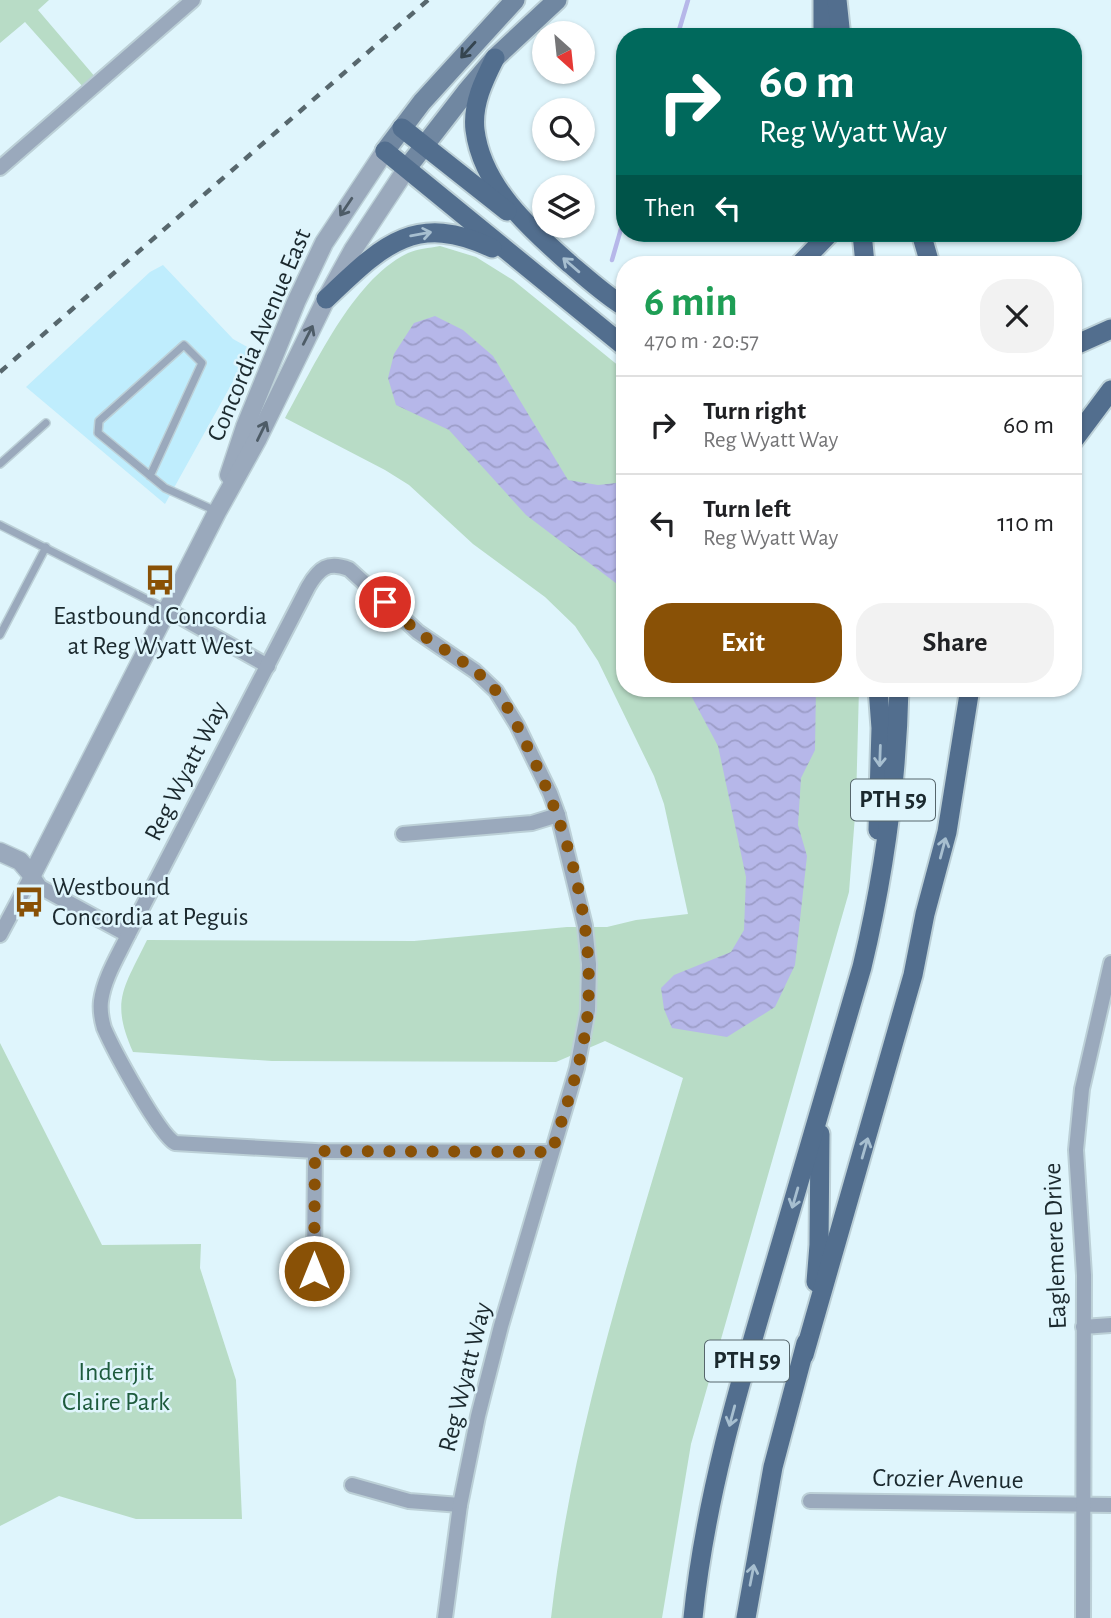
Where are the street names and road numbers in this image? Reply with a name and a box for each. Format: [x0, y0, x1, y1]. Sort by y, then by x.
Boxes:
street label: Concordia Avenue East [203, 225, 315, 445]
street label: Reg Wyatt Way [140, 697, 232, 845]
road number: PTH 59 [851, 780, 935, 820]
street label: Eaglemere Drive [1039, 1162, 1071, 1330]
street label: Reg Wyatt Way [434, 1300, 496, 1454]
road number: PTH 59 [705, 1340, 789, 1381]
street label: Crozier Avenue [872, 1465, 1024, 1493]

